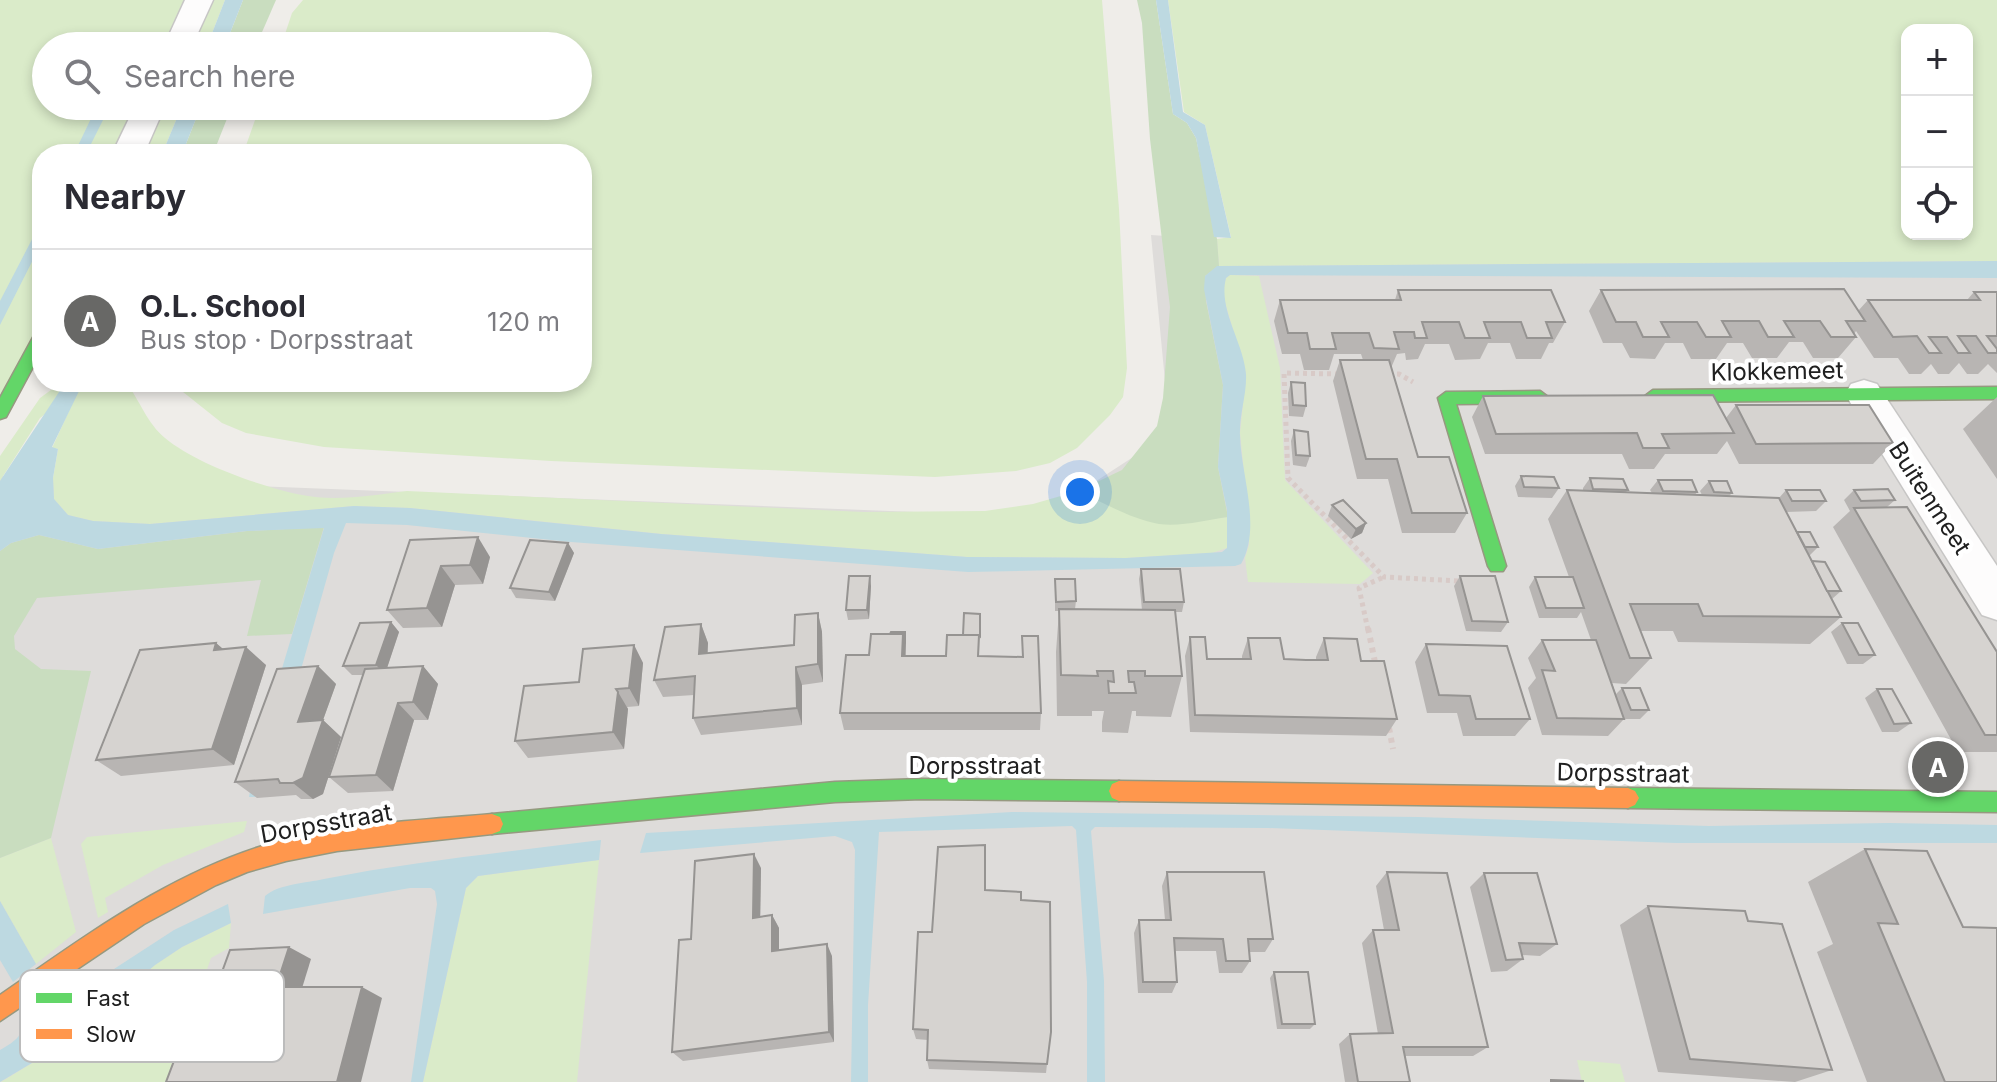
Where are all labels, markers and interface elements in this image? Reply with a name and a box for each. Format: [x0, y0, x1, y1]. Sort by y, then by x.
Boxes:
map controls [1901, 24, 1973, 240]
button: + [1901, 24, 1973, 96]
search box [32, 32, 592, 120]
icon: search [60, 54, 104, 98]
text: Search here [124, 58, 296, 94]
button: − [1901, 96, 1973, 168]
button: locate [1901, 168, 1973, 240]
text: Nearby [64, 176, 186, 217]
text: O.L. School [140, 288, 306, 324]
text: A [80, 306, 100, 337]
text: 120 m [487, 306, 560, 337]
text: Bus stop · Dorpsstraat [140, 324, 413, 355]
street label: Klokkemeet [1710, 355, 1844, 387]
street label: Buitenmeet [1883, 436, 1977, 560]
your location [1060, 472, 1100, 512]
pin: A [1912, 737, 1964, 797]
street label: Dorpsstraat [909, 751, 1042, 780]
street label: Dorpsstraat [1556, 757, 1690, 789]
street label: Dorpsstraat [258, 797, 394, 849]
legend [20, 970, 284, 1062]
text: Fast [86, 985, 130, 1011]
text: Slow [86, 1021, 136, 1047]

